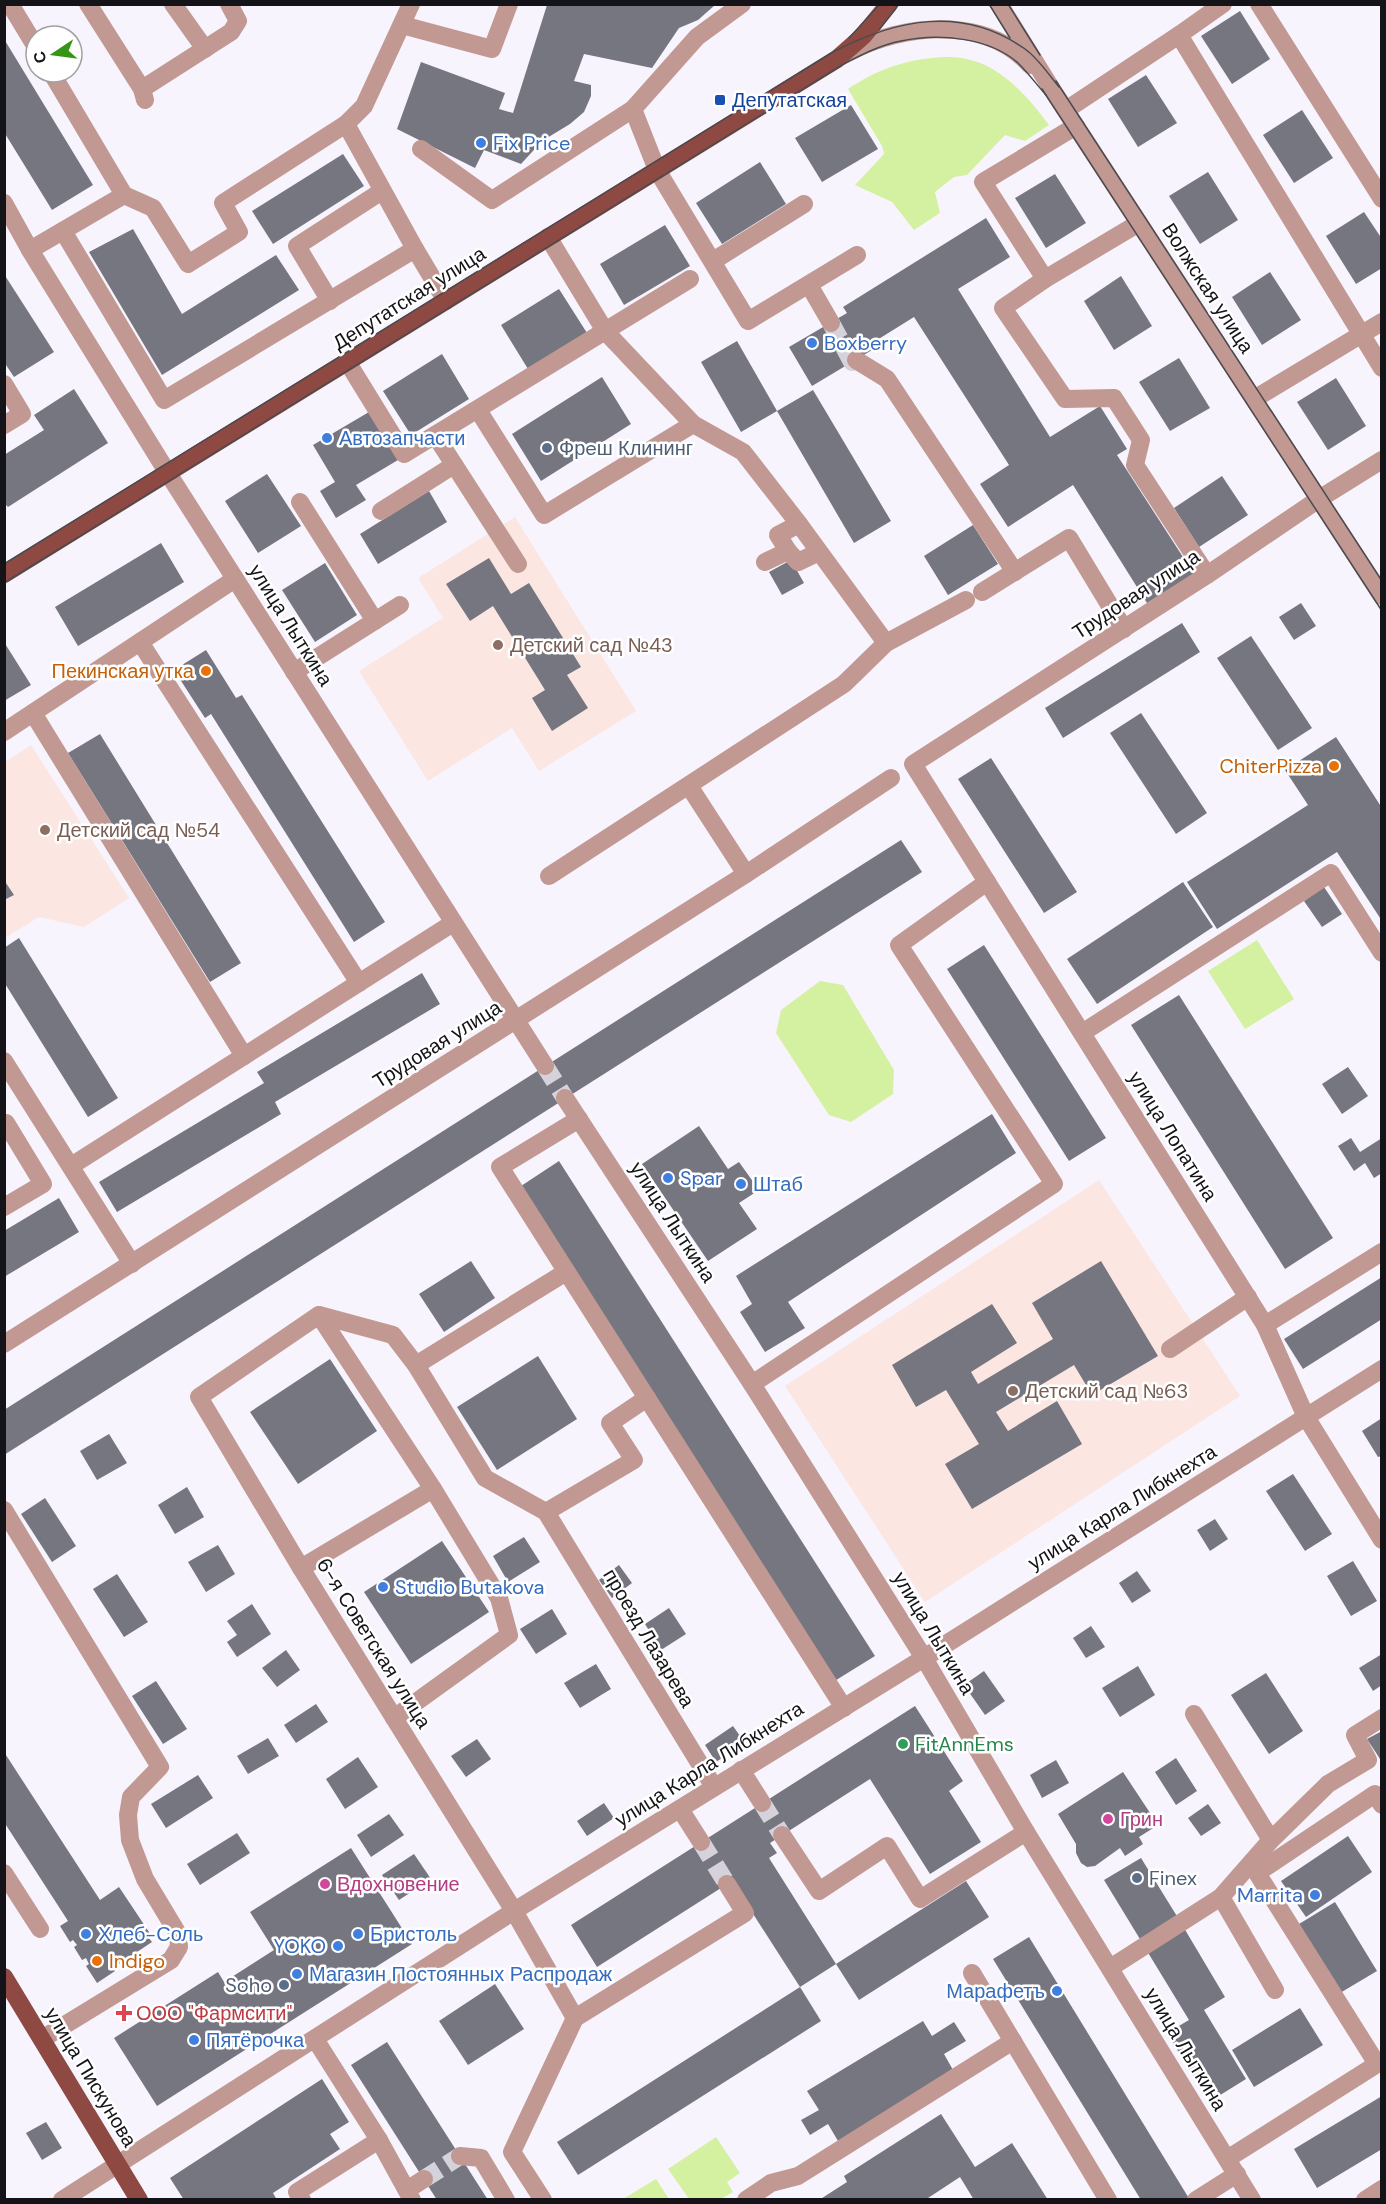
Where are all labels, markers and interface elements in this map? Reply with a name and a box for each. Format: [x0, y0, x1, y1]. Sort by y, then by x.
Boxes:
north arrow [24, 24, 84, 84]
text: С [28, 49, 51, 65]
place label: Депутатская [732, 87, 847, 113]
marker: Депутатская [713, 93, 727, 107]
place label: Fix Price [493, 130, 570, 156]
marker: Fix Price [474, 136, 488, 150]
street label: Волжская улица [1156, 218, 1260, 359]
street label: Депутатская улица [328, 240, 491, 356]
place label: Boxberry [824, 330, 907, 356]
marker: Boxberry [805, 336, 819, 350]
place label: Автозапчасти [339, 425, 465, 451]
marker: Автозапчасти [320, 431, 334, 445]
place label: Фрeш Клининг [559, 435, 693, 461]
marker: Фрeш Клининг [540, 441, 554, 455]
street label: Трудовая улица [1067, 543, 1205, 645]
street label: улица Лыткина [243, 559, 339, 692]
place label: Детский сад №43 [510, 632, 673, 658]
marker: Детский сад №43 [491, 638, 505, 652]
place label: Пекинская утка [52, 658, 195, 684]
marker: Пекинская утка [199, 664, 213, 678]
place label: ChiterPizza [1219, 753, 1322, 779]
marker: ChiterPizza [1327, 759, 1341, 773]
place label: Детский сад №54 [57, 817, 220, 843]
marker: Детский сад №54 [38, 823, 52, 837]
street label: Трудовая улица [368, 994, 507, 1094]
street label: улица Лопатина [1123, 1066, 1224, 1207]
street label: улица Лыткина [624, 1157, 722, 1288]
place label: Spar [680, 1165, 722, 1191]
marker: Spar [661, 1171, 675, 1185]
place label: Штаб [753, 1171, 803, 1197]
marker: Штаб [734, 1177, 748, 1191]
place label: Детский сад №63 [1025, 1378, 1188, 1404]
marker: Детский сад №63 [1006, 1384, 1020, 1398]
street label: улица Карла Либкнехта [1023, 1438, 1222, 1576]
street label: 6-я Советская улица [311, 1553, 438, 1734]
street label: проезд Лазарева [597, 1564, 701, 1713]
street label: улица Лыткина [887, 1567, 981, 1700]
place label: Studio Butakova [395, 1574, 544, 1600]
marker: Studio Butakova [376, 1580, 390, 1594]
street label: улица Карла Либкнехта [610, 1695, 809, 1833]
place label: FitAnnEms [915, 1731, 1014, 1757]
marker: FitAnnEms [896, 1737, 910, 1751]
place label: Грин [1120, 1806, 1163, 1832]
marker: Грин [1101, 1812, 1115, 1826]
place label: Finex [1149, 1865, 1197, 1891]
place label: Вдохновение [337, 1871, 460, 1897]
marker: Finex [1130, 1871, 1144, 1885]
marker: Вдохновение [318, 1877, 332, 1891]
place label: Marrita [1237, 1882, 1303, 1908]
marker: Marrita [1308, 1888, 1322, 1902]
place label: Хлеб-Соль [98, 1921, 203, 1947]
place label: Бристоль [370, 1921, 457, 1947]
marker: Хлеб-Соль [79, 1927, 93, 1941]
marker: Бристоль [351, 1927, 365, 1941]
place label: YOKO [274, 1933, 326, 1959]
marker: YOKO [331, 1939, 345, 1953]
place label: Indigo [109, 1948, 165, 1974]
marker: Indigo [90, 1954, 104, 1968]
place label: Магазин Постоянных Распродаж [309, 1961, 613, 1987]
marker: Магазин Постоянных Распродаж [290, 1967, 304, 1981]
place label: Soho [225, 1972, 272, 1998]
marker: Soho [277, 1978, 291, 1992]
place label: Марафетъ [946, 1978, 1045, 2004]
street label: улица Лыткина [1139, 1983, 1233, 2116]
marker: Марафетъ [1050, 1984, 1064, 1998]
place label: ООО "Фармсити" [136, 2000, 293, 2026]
street label: улица Пискунова [39, 2002, 143, 2152]
marker: ООО "Фармсити" [117, 2006, 131, 2020]
place label: Пятёрочка [206, 2027, 305, 2053]
marker: Пятёрочка [187, 2033, 201, 2047]

